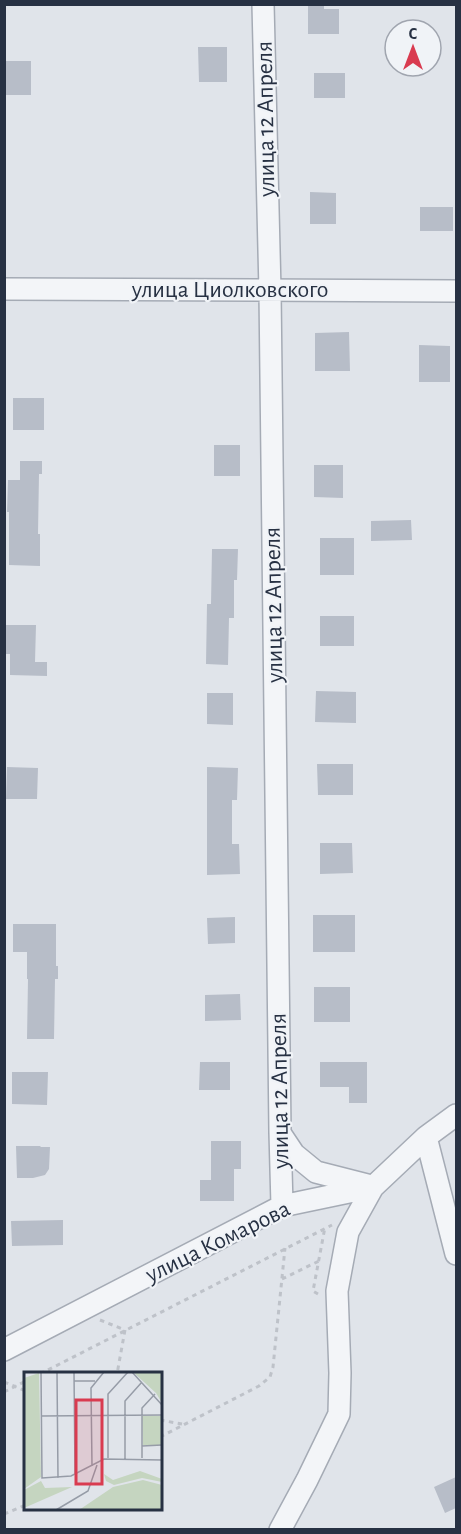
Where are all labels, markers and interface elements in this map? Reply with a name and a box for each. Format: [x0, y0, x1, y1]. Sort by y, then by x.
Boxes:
north arrow [383, 18, 443, 78]
text: С [409, 26, 418, 42]
street label: улица 12 Апреля [253, 41, 279, 198]
street label: улица Циолковского [131, 278, 328, 302]
street label: улица 12 Апреля [261, 527, 287, 684]
street label: улица 12 Апреля [267, 1013, 293, 1170]
street label: улица Комарова [141, 1197, 294, 1288]
inset map [24, 1372, 162, 1510]

